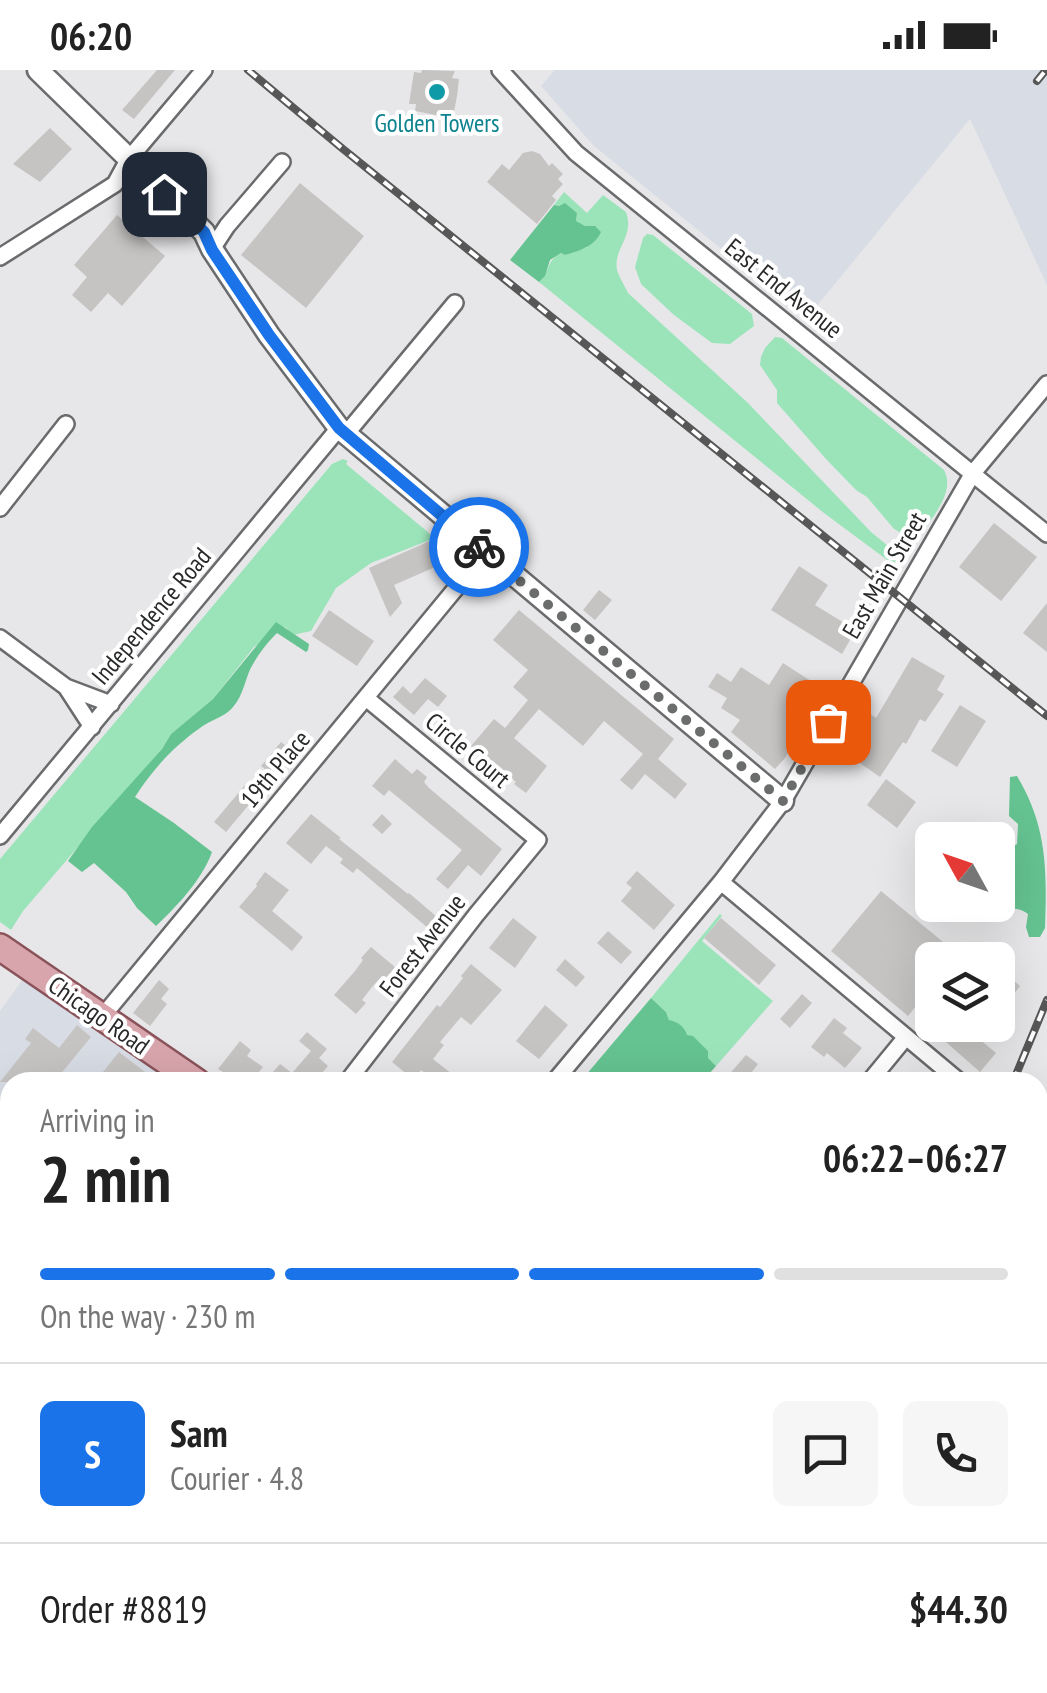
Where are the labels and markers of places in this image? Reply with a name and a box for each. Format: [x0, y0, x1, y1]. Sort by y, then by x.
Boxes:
marker: Golden Towers [426, 81, 448, 103]
place label: Golden Towers [374, 107, 500, 139]
pin [122, 152, 207, 237]
pin [786, 680, 871, 765]

